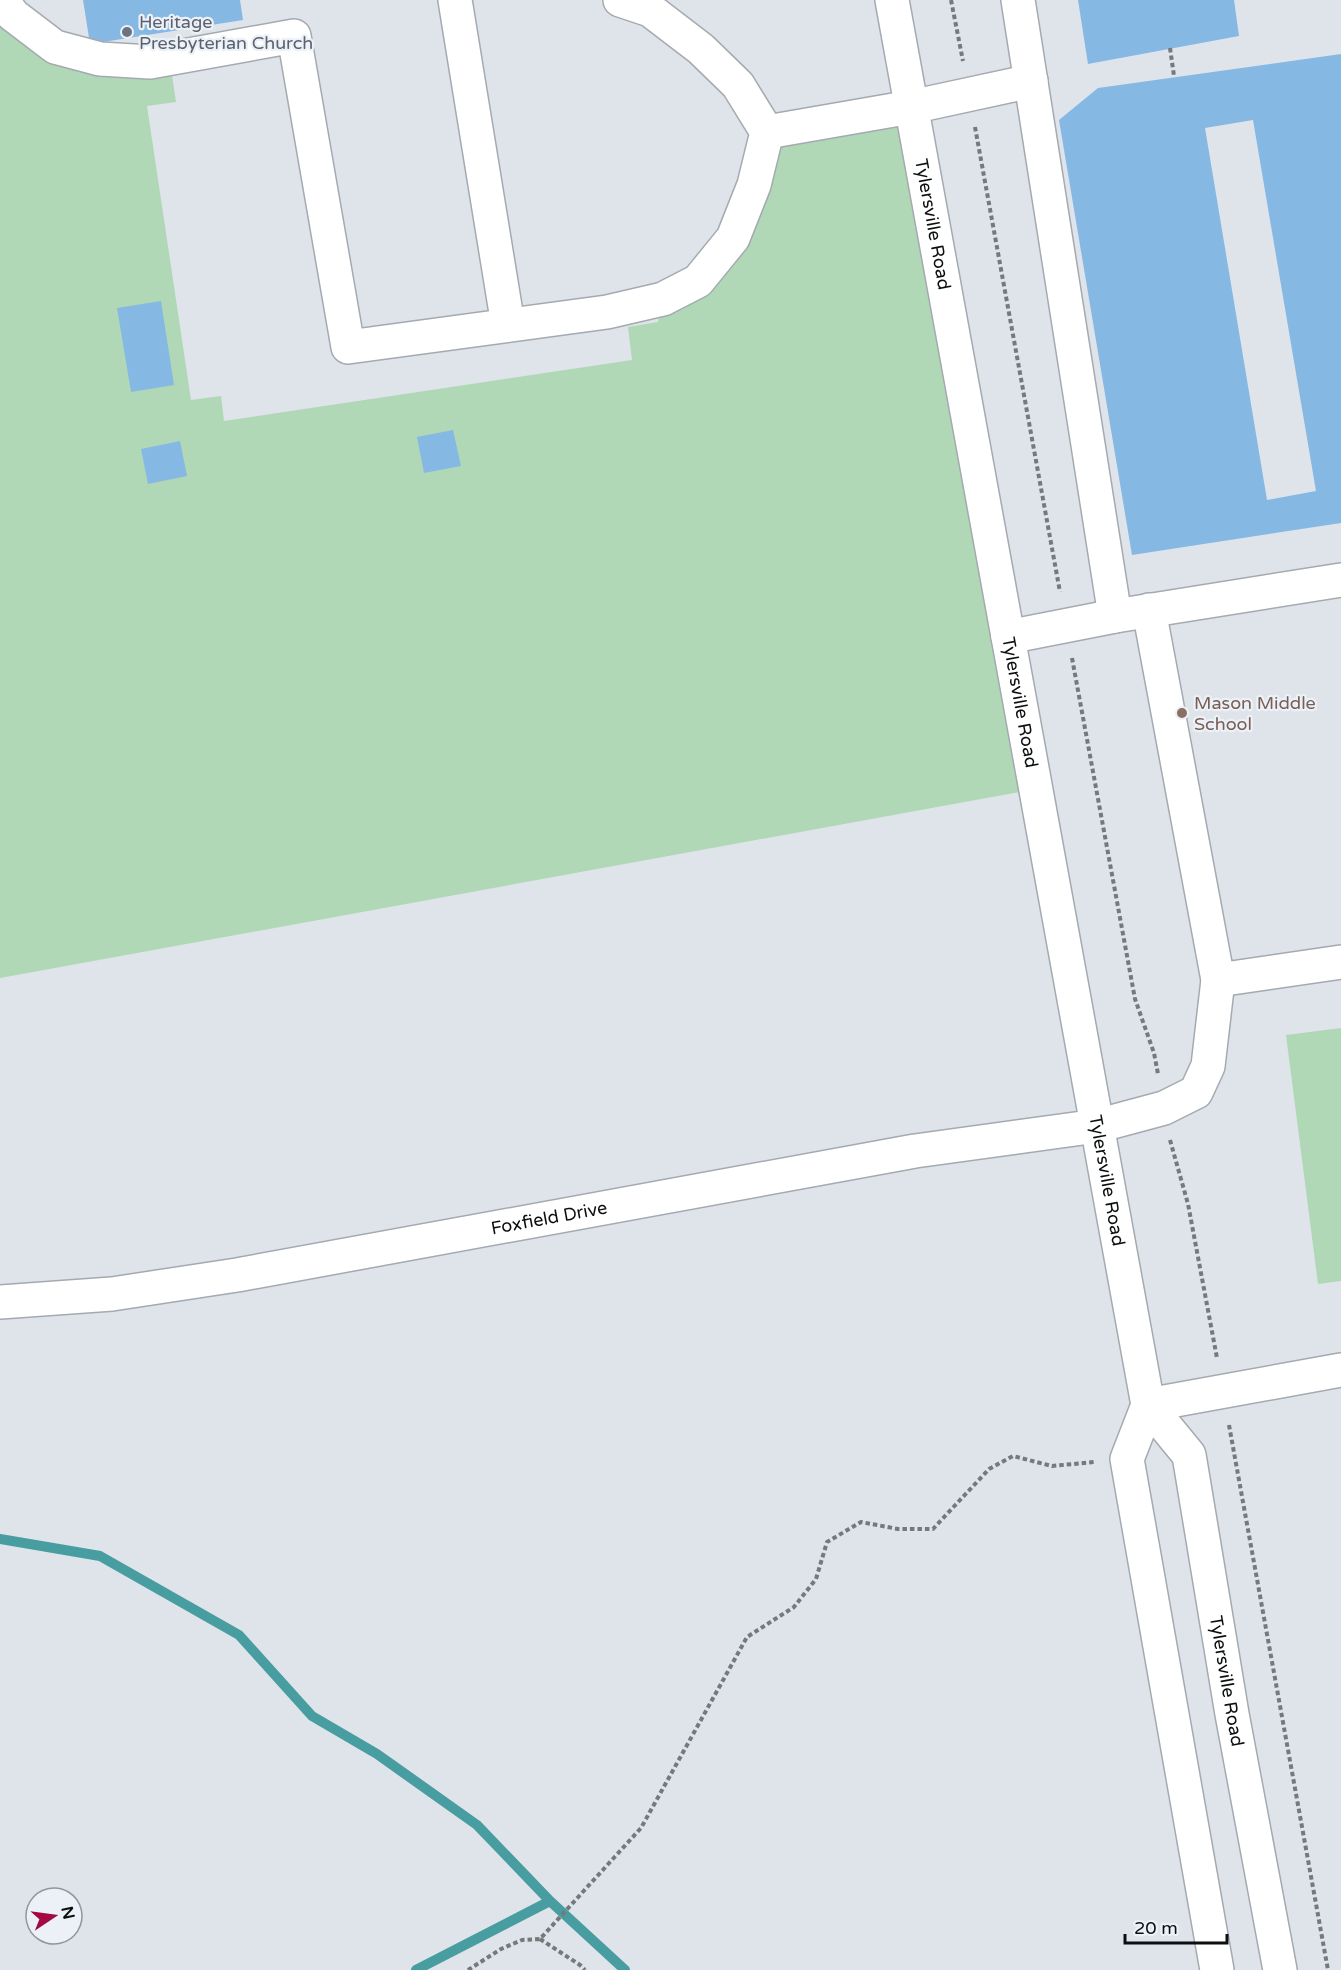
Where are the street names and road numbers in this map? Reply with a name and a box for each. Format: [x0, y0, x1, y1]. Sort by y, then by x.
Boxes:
street label: Tylersville Road [910, 157, 956, 292]
street label: Tylersville Road [997, 635, 1043, 770]
street label: Tylersville Road [1084, 1113, 1130, 1248]
street label: Foxfield Drive [489, 1197, 609, 1239]
street label: Tylersville Road [1205, 1614, 1249, 1748]

